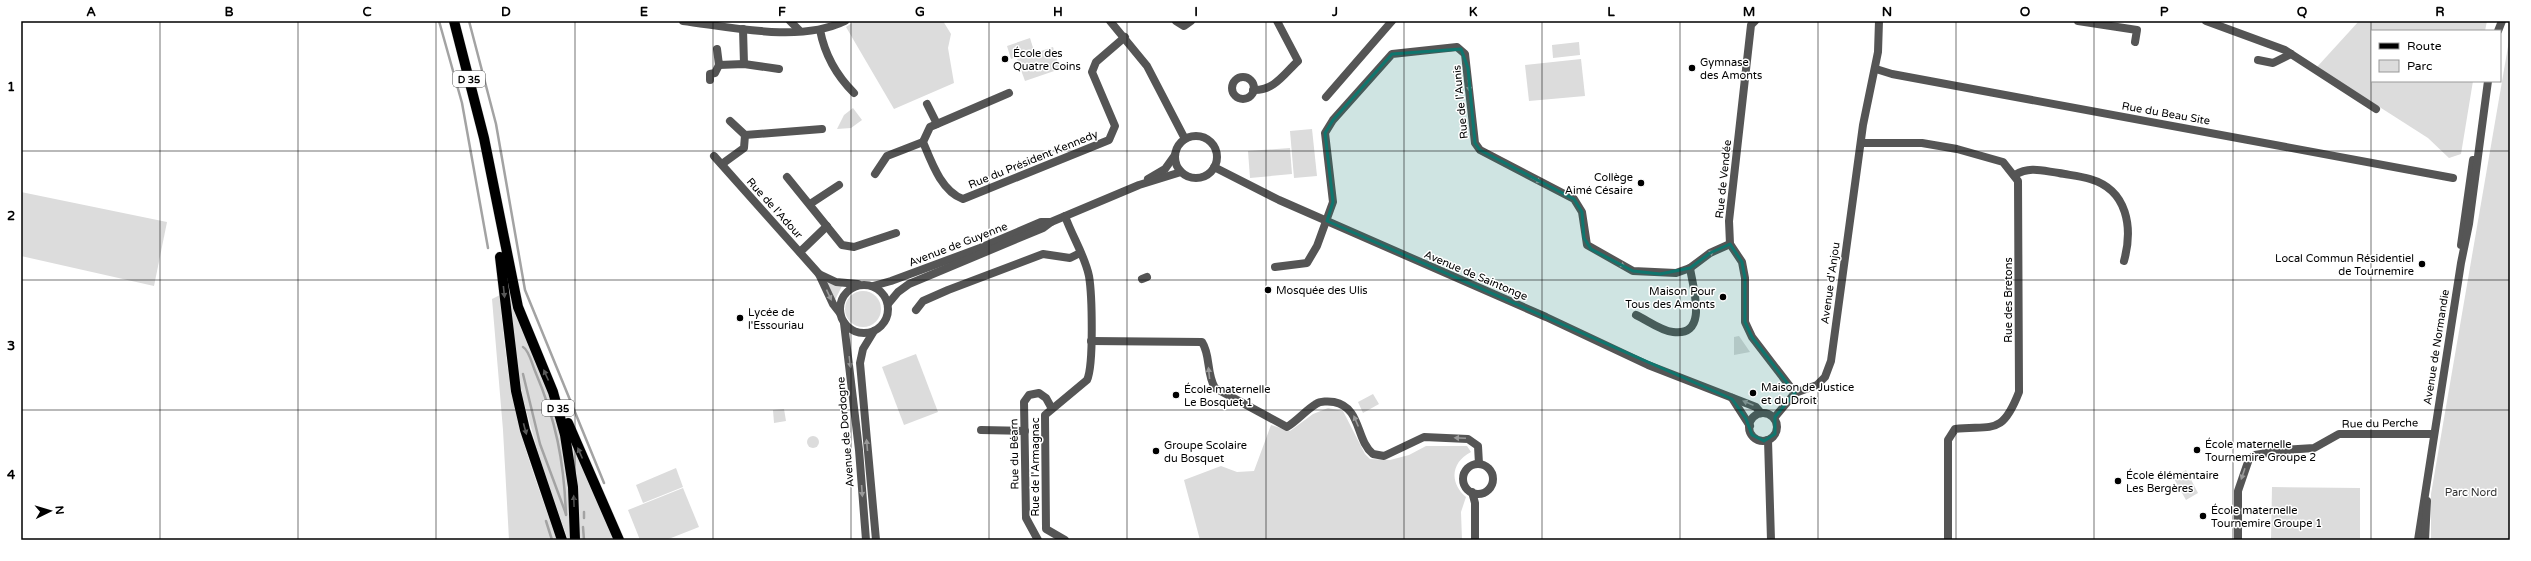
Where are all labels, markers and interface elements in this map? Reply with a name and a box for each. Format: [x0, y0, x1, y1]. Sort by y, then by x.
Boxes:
text: A [86, 4, 96, 20]
text: B [224, 4, 234, 20]
text: C [362, 4, 372, 20]
text: D [501, 4, 511, 20]
text: E [640, 4, 648, 20]
text: F [778, 4, 786, 20]
text: G [915, 4, 925, 20]
text: H [1053, 4, 1063, 20]
text: I [1194, 4, 1198, 20]
text: J [1331, 4, 1338, 20]
text: K [1469, 4, 1478, 20]
text: L [1607, 4, 1615, 20]
text: M [1743, 4, 1755, 20]
text: N [1882, 4, 1892, 20]
text: O [2020, 4, 2031, 20]
text: P [2160, 4, 2169, 20]
text: Q [2297, 4, 2308, 20]
text: R [2435, 4, 2445, 20]
legend [2371, 30, 2501, 82]
text: Route [2407, 39, 2442, 53]
place label: École des Quatre Coins [1013, 46, 1081, 73]
marker: École des Quatre Coins [1000, 54, 1010, 64]
place label: Gymnase des Amonts [1700, 56, 1762, 82]
text: Parc [2407, 59, 2432, 73]
marker: Gymnase des Amonts [1687, 63, 1697, 73]
street label: Rue de l'Aunis [1450, 64, 1471, 140]
road number: D 35 [453, 71, 485, 87]
text: 1 [7, 79, 15, 95]
one-way arrow [1466, 80, 1473, 92]
street label: Rue du Beau Site [2121, 99, 2211, 128]
street label: Rue du Président Kennedy [967, 127, 1100, 191]
street label: Rue de Vendée [1713, 139, 1734, 219]
place label: Collège Aimé Césaire [1565, 171, 1633, 197]
street label: Rue de l'Adour [744, 175, 806, 242]
one-way arrow [1531, 177, 1542, 183]
marker: Collège Aimé Césaire [1636, 178, 1646, 188]
text: 2 [7, 208, 15, 224]
street label: Avenue de Guyenne [907, 220, 1010, 269]
street label: Avenue d'Anjou [1818, 241, 1843, 325]
street label: Avenue de Saintonge [1422, 248, 1530, 303]
one-way arrow [1703, 251, 1715, 258]
place label: Local Commun Résidentiel de Tournemire [2275, 252, 2414, 278]
street label: Rue des Bretons [2002, 257, 2015, 343]
marker: Local Commun Résidentiel de Tournemire [2417, 259, 2427, 269]
one-way arrow [1614, 261, 1626, 267]
place label: Mosquée des Ulis [1276, 284, 1368, 297]
marker: Mosquée des Ulis [1263, 285, 1273, 295]
place label: Maison Pour Tous des Amonts [1625, 285, 1716, 311]
one-way arrow [501, 286, 507, 298]
street label: Avenue de Normandie [2421, 288, 2452, 406]
one-way arrow [826, 289, 832, 301]
marker: Maison Pour Tous des Amonts [1718, 292, 1728, 302]
place label: Lycée de l'Essouriau [748, 306, 804, 332]
marker: Lycée de l'Essouriau [735, 313, 745, 323]
text: 3 [7, 338, 15, 354]
one-way arrow [847, 356, 853, 368]
one-way arrow [1206, 367, 1212, 379]
one-way arrow [542, 369, 549, 381]
street label: Avenue de Dordogne [834, 376, 857, 488]
place label: Maison de Justice et du Droit [1761, 381, 1854, 407]
place label: École maternelle Le Bosquet 1 [1184, 382, 1271, 409]
marker: Maison de Justice et du Droit [1748, 388, 1758, 398]
marker: École maternelle Le Bosquet 1 [1171, 390, 1181, 400]
road number: D 35 [542, 400, 574, 416]
one-way arrow [1741, 400, 1753, 406]
one-way arrow [1353, 415, 1359, 426]
street label: Rue du Perche [2342, 416, 2418, 431]
street label: Rue de l'Armagnac [1029, 417, 1042, 517]
street label: Rue du Béarn [1007, 418, 1022, 490]
one-way arrow [522, 423, 528, 435]
one-way arrow [1453, 435, 1466, 441]
place label: École maternelle Tournemire Groupe 2 [2205, 437, 2316, 464]
one-way arrow [864, 439, 871, 451]
place label: Groupe Scolaire du Bosquet [1164, 439, 1247, 465]
marker: École maternelle Tournemire Groupe 2 [2192, 445, 2202, 455]
marker: Groupe Scolaire du Bosquet [1151, 446, 1161, 456]
one-way arrow [577, 447, 583, 459]
text: 4 [7, 467, 16, 483]
place label: École élémentaire Les Bergères [2126, 468, 2219, 495]
one-way arrow [2240, 469, 2246, 481]
marker: École élémentaire Les Bergères [2113, 476, 2123, 486]
one-way arrow [858, 485, 865, 497]
park label: Parc Nord [2445, 486, 2497, 499]
north arrow [30, 491, 70, 531]
one-way arrow [570, 495, 577, 507]
place label: École maternelle Tournemire Groupe 1 [2211, 503, 2322, 530]
text: N [53, 505, 66, 515]
marker: École maternelle Tournemire Groupe 1 [2198, 511, 2208, 521]

